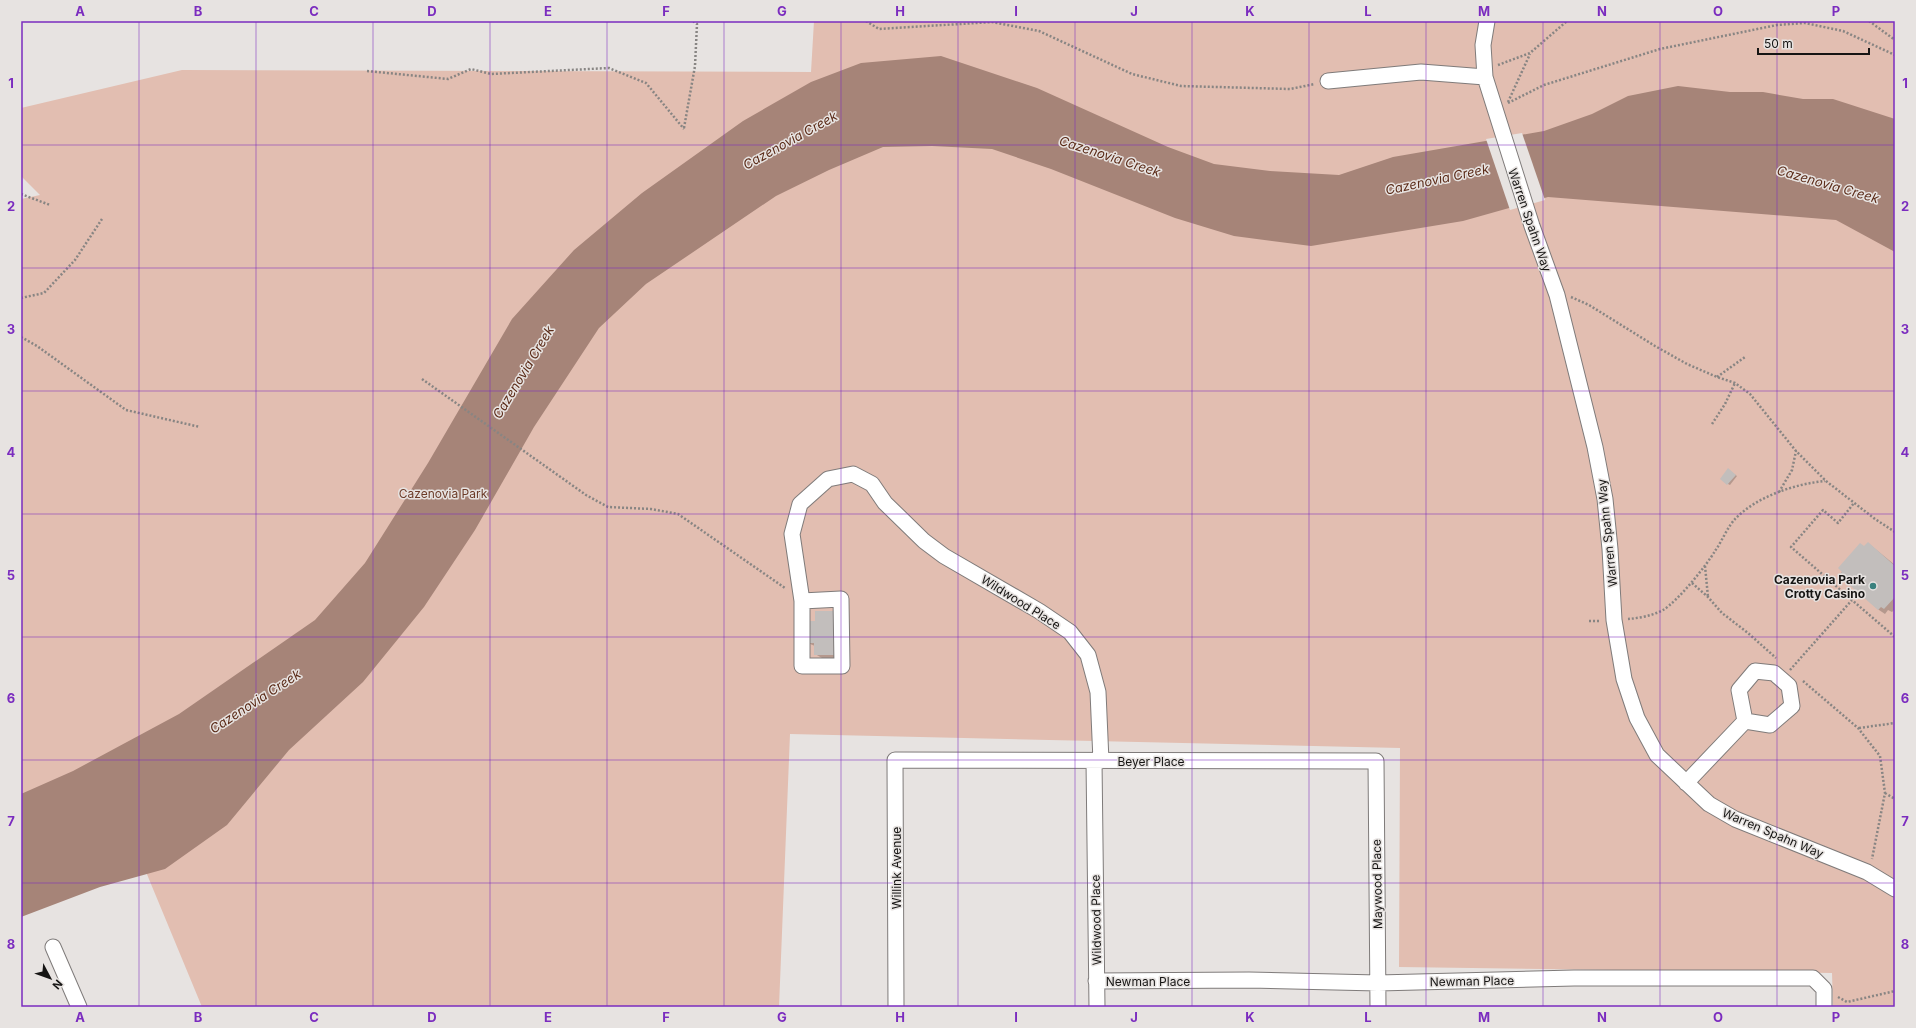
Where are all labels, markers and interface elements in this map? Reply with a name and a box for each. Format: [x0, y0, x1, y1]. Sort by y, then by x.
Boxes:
text: A [75, 3, 85, 19]
text: B [194, 3, 203, 19]
text: C [309, 3, 319, 19]
text: D [427, 3, 437, 19]
text: E [544, 3, 552, 19]
text: F [662, 3, 670, 19]
text: G [777, 3, 787, 19]
text: H [895, 3, 905, 19]
text: I [1014, 3, 1018, 19]
text: J [1130, 3, 1138, 19]
text: K [1245, 3, 1255, 19]
text: L [1364, 3, 1372, 19]
text: M [1478, 3, 1490, 19]
text: N [1597, 3, 1607, 19]
text: O [1713, 3, 1723, 19]
text: P [1832, 3, 1840, 19]
scale bar [1758, 30, 1869, 56]
text: 50 m [1764, 36, 1793, 51]
text: 1 [8, 75, 14, 91]
text: 1 [1902, 75, 1908, 91]
water label: Cazenovia Creek [740, 107, 841, 173]
water label: Cazenovia Creek [1057, 132, 1163, 180]
water label: Cazenovia Creek [1384, 160, 1491, 198]
water label: Cazenovia Creek [1775, 162, 1882, 206]
street label: Warren Spahn Way [1505, 166, 1555, 274]
text: 2 [7, 198, 15, 214]
text: 2 [1901, 198, 1909, 214]
text: 3 [7, 321, 15, 337]
text: 3 [1901, 321, 1909, 337]
water label: Cazenovia Creek [489, 322, 557, 421]
text: 4 [7, 444, 16, 460]
text: 4 [1901, 444, 1910, 460]
street label: Warren Spahn Way [1594, 478, 1620, 588]
park label: Cazenovia Park [399, 486, 488, 501]
text: 5 [7, 567, 15, 583]
text: 5 [1901, 567, 1909, 583]
street label: Wildwood Place [978, 572, 1064, 632]
place label: Cazenovia Park Crotty Casino [1774, 572, 1865, 601]
marker: Cazenovia Park Crotty Casino [1868, 581, 1878, 591]
water label: Cazenovia Creek [206, 665, 304, 736]
text: 6 [7, 690, 15, 706]
text: 6 [1901, 690, 1909, 706]
street label: Beyer Place [1117, 754, 1185, 769]
street label: Warren Spahn Way [1720, 805, 1826, 861]
text: 7 [7, 813, 15, 829]
text: 7 [1901, 813, 1909, 829]
street label: Willink Avenue [889, 827, 904, 909]
street label: Maywood Place [1369, 839, 1385, 929]
street label: Wildwood Place [1088, 874, 1104, 966]
text: 8 [7, 936, 15, 952]
text: 8 [1901, 936, 1909, 952]
north arrow [30, 958, 70, 998]
street label: Newman Place [1430, 973, 1514, 989]
street label: Newman Place [1106, 974, 1190, 989]
text: N [50, 977, 66, 992]
text: A [75, 1009, 85, 1025]
text: B [194, 1009, 203, 1025]
text: C [309, 1009, 319, 1025]
text: D [427, 1009, 437, 1025]
text: E [544, 1009, 552, 1025]
text: F [662, 1009, 670, 1025]
text: G [777, 1009, 787, 1025]
text: H [895, 1009, 905, 1025]
text: I [1014, 1009, 1018, 1025]
text: J [1130, 1009, 1138, 1025]
text: K [1245, 1009, 1255, 1025]
text: L [1364, 1009, 1372, 1025]
text: M [1478, 1009, 1490, 1025]
text: N [1597, 1009, 1607, 1025]
text: O [1713, 1009, 1723, 1025]
text: P [1832, 1009, 1840, 1025]

